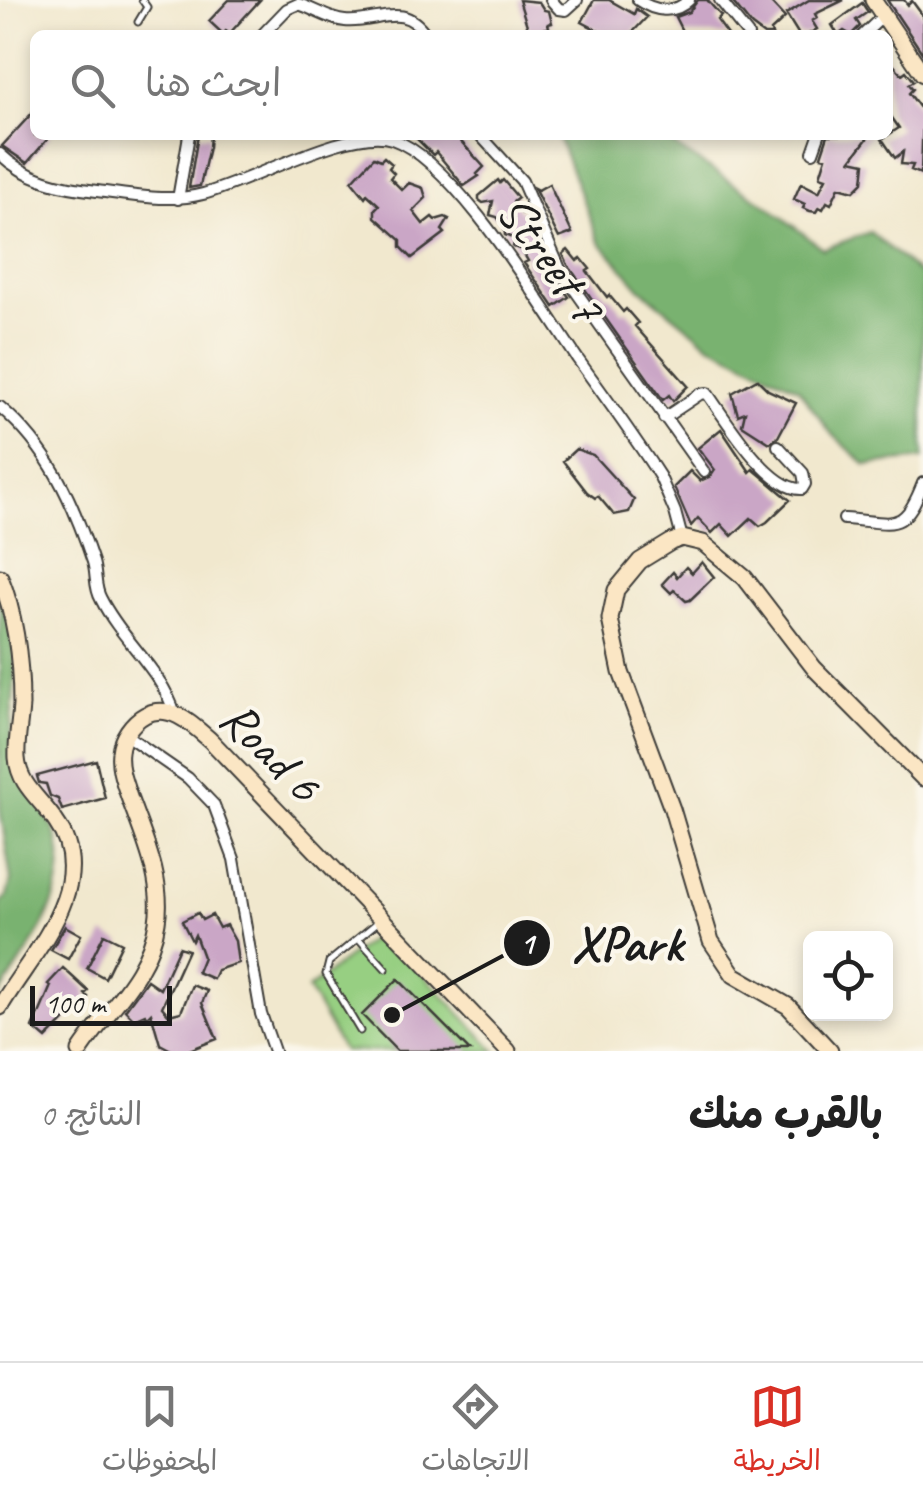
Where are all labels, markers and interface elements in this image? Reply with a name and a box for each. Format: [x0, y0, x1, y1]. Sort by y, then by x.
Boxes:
search box [30, 30, 893, 140]
icon: search [65, 58, 120, 113]
text: ابحث هنا [145, 60, 281, 107]
street label: Street 7 [483, 182, 620, 337]
street label: Road 6 [207, 687, 336, 816]
callout: XPark [502, 902, 703, 984]
text: XPark [571, 911, 687, 977]
text: 1 [520, 924, 537, 962]
map controls [803, 931, 893, 1021]
button: locate [803, 931, 893, 1021]
scale bar [30, 981, 172, 1026]
text: 100 m [45, 986, 105, 1021]
text: بالقرب منك [689, 1088, 883, 1141]
text: النتائج: 0 [40, 1094, 142, 1135]
tab: المحفوظات [102, 1379, 217, 1485]
tab: الاتجاهات [421, 1379, 530, 1485]
tab: الخريطة [734, 1379, 821, 1485]

